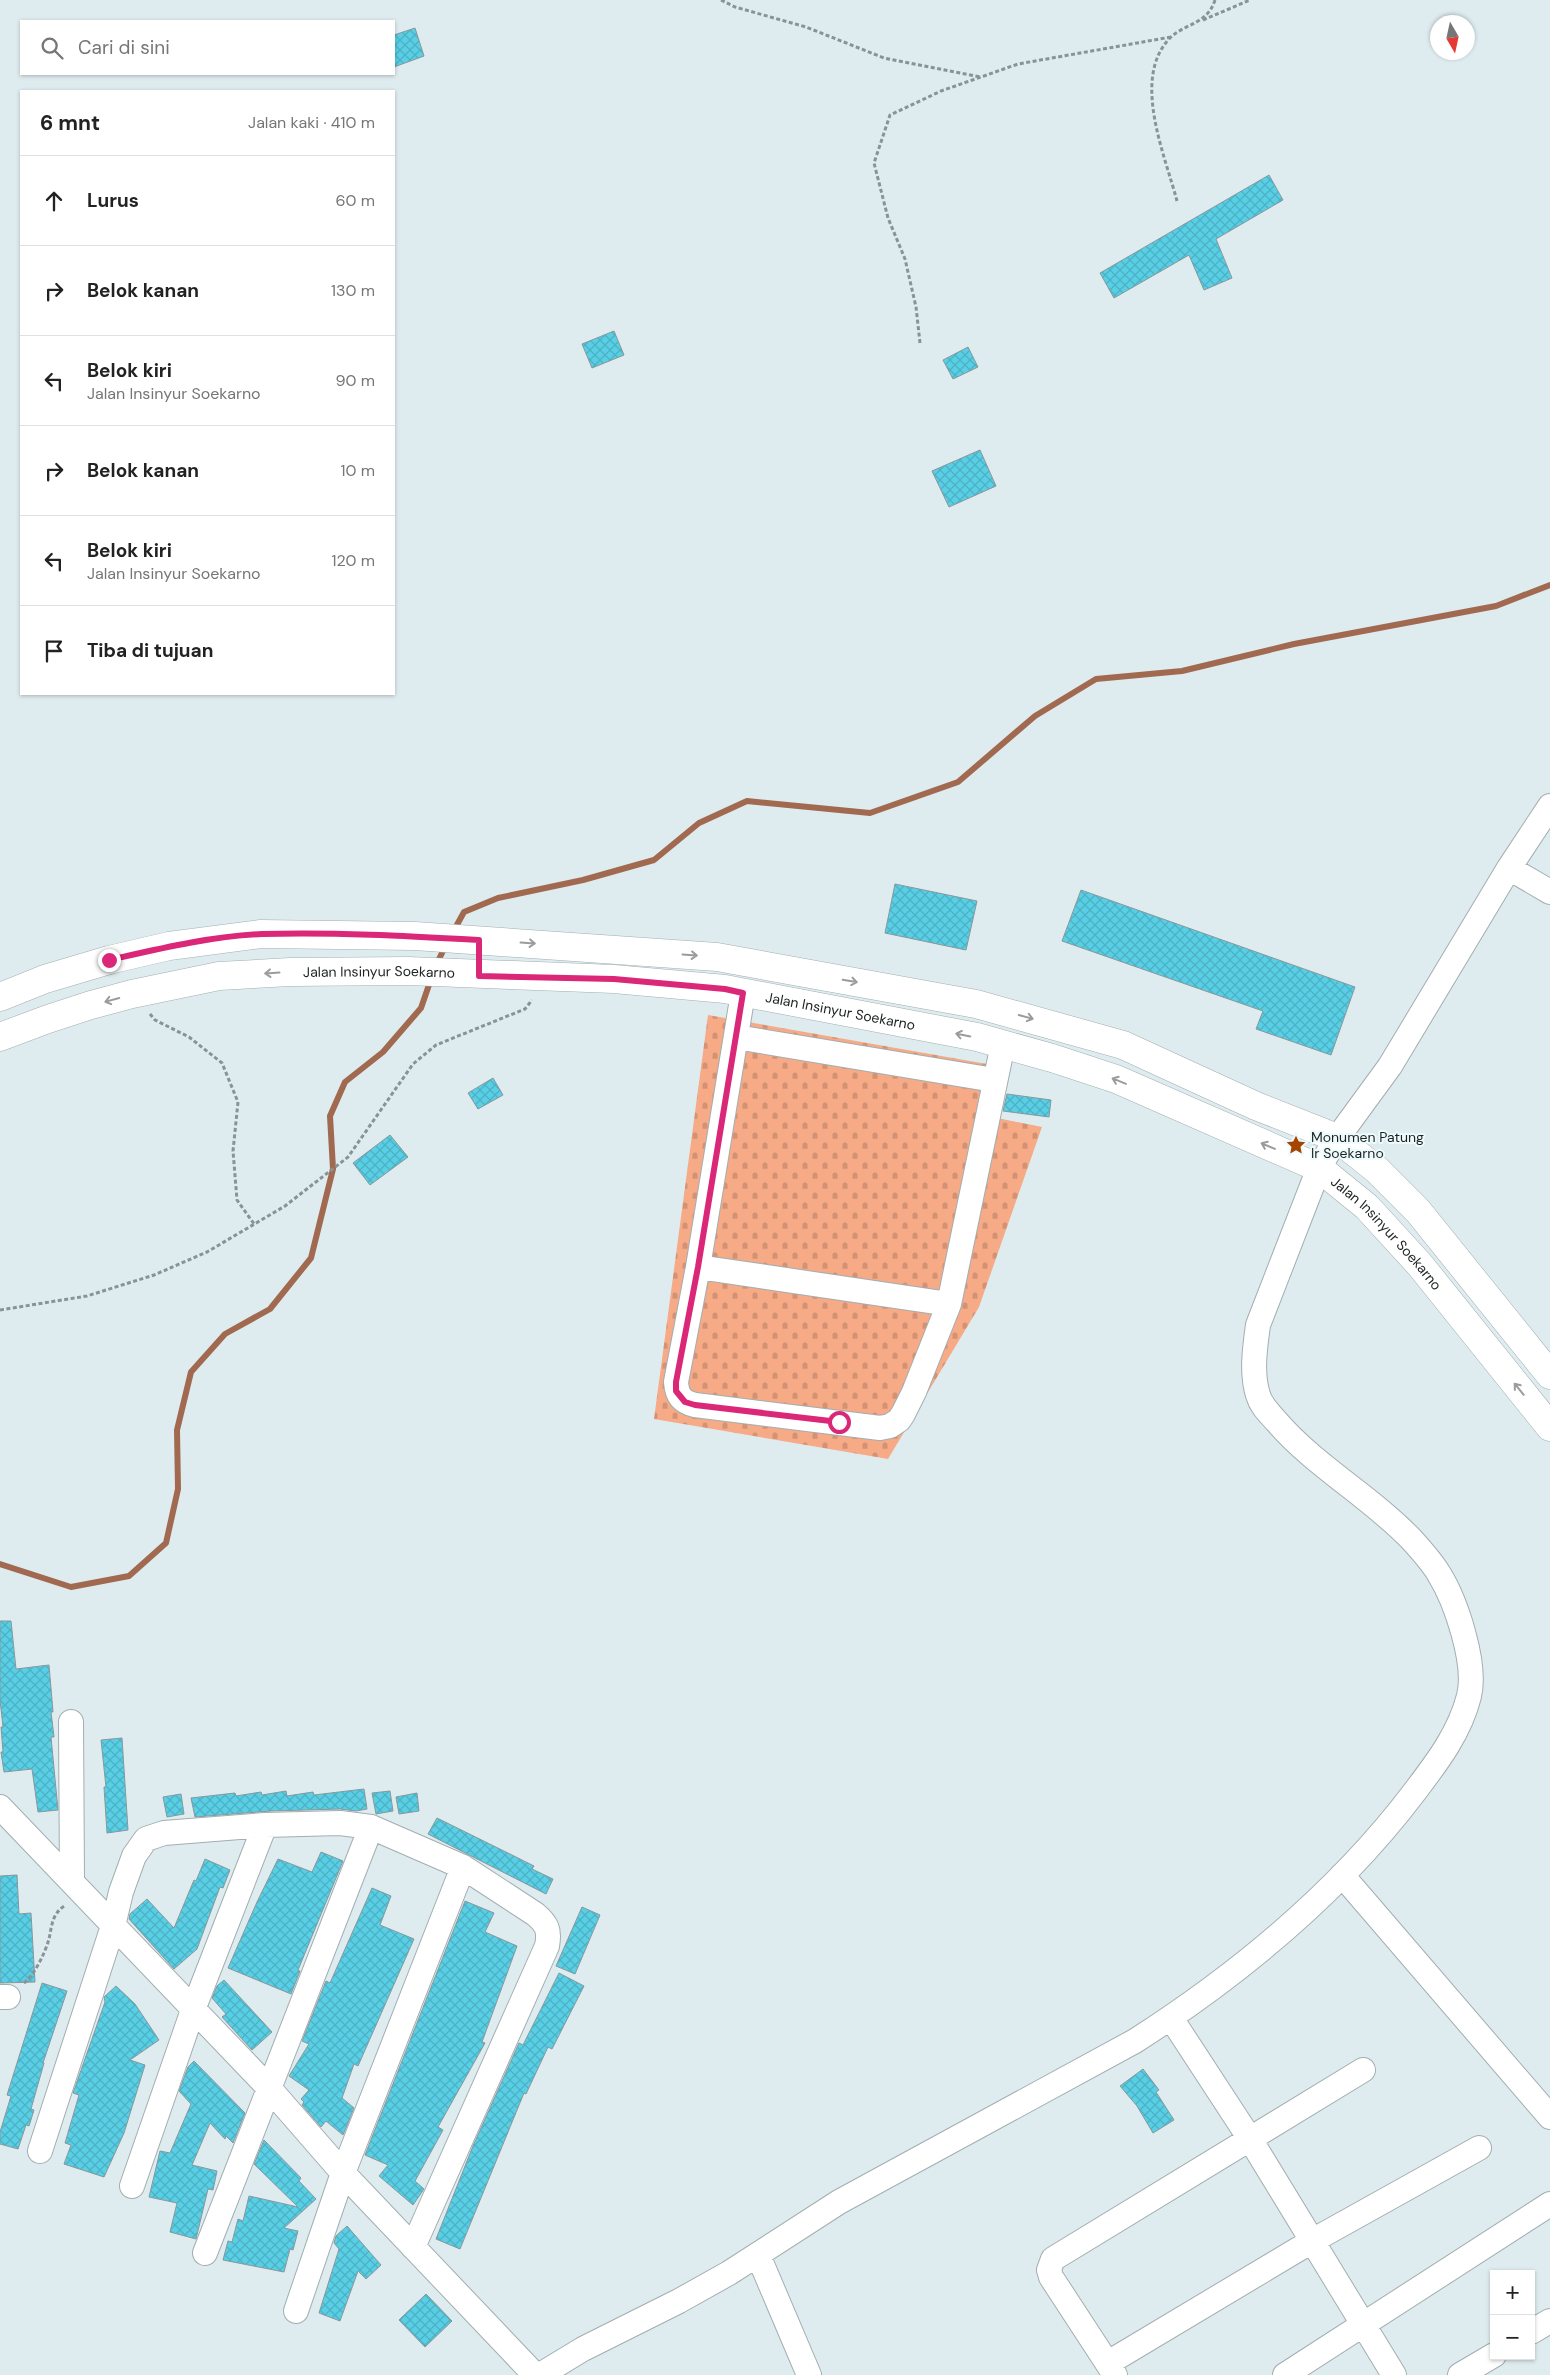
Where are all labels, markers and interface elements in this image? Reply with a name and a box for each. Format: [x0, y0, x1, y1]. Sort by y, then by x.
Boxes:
north arrow [1430, 15, 1475, 60]
search box [20, 20, 395, 75]
icon: search [38, 34, 66, 62]
text: Cari di sini [78, 35, 170, 60]
text: 6 mnt [40, 109, 100, 137]
text: Jalan kaki · 410 m [248, 112, 375, 133]
icon: ahead [40, 187, 68, 215]
text: Lurus [87, 188, 139, 213]
text: 60 m [335, 190, 375, 211]
icon: right [40, 277, 68, 305]
text: Belok kanan [87, 278, 199, 303]
text: 130 m [331, 280, 375, 301]
text: Belok kiri [87, 358, 172, 383]
icon: left [40, 367, 68, 395]
text: 90 m [335, 370, 375, 391]
text: Jalan Insinyur Soekarno [87, 383, 261, 404]
icon: right [40, 457, 68, 485]
text: Belok kanan [87, 458, 199, 483]
text: 10 m [341, 460, 375, 481]
text: Belok kiri [87, 538, 172, 563]
icon: left [40, 547, 68, 575]
text: 120 m [331, 550, 375, 571]
text: Jalan Insinyur Soekarno [87, 563, 261, 584]
icon: arrive [40, 637, 68, 665]
text: Tiba di tujuan [87, 638, 213, 663]
one-way arrow [519, 939, 535, 948]
route end [98, 949, 121, 972]
one-way arrow [681, 950, 697, 959]
street label: Jalan Insinyur Soekarno [303, 962, 455, 982]
one-way arrow [264, 968, 280, 977]
one-way arrow [842, 976, 858, 986]
street label: Jalan Insinyur Soekarno [764, 988, 917, 1034]
one-way arrow [105, 995, 121, 1005]
one-way arrow [1018, 1013, 1034, 1022]
one-way arrow [956, 1030, 972, 1039]
one-way arrow [1112, 1075, 1127, 1085]
place label: Monumen Patung Ir Soekarno [1311, 1128, 1424, 1162]
place icon: Monumen Patung Ir Soekarno [1285, 1134, 1307, 1156]
one-way arrow [1260, 1141, 1275, 1150]
street label: Jalan Insinyur Soekarno [1327, 1172, 1446, 1294]
one-way arrow [1514, 1382, 1525, 1395]
route start [828, 1411, 851, 1434]
map controls [1490, 2270, 1535, 2360]
button: + [1490, 2270, 1535, 2315]
button: − [1490, 2315, 1535, 2360]

